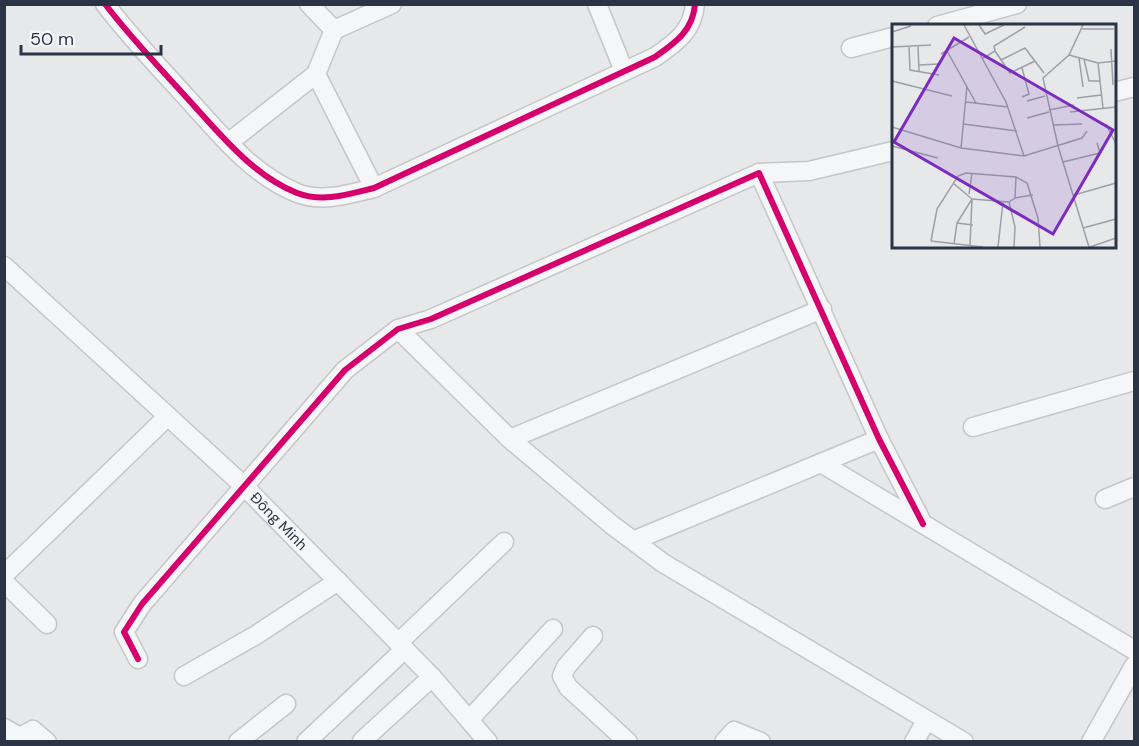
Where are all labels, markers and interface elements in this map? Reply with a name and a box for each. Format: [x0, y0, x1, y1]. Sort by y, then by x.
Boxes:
scale bar [21, 18, 160, 56]
inset map [892, 24, 1115, 248]
text: 50 m [30, 27, 74, 51]
street label: Đông Minh [246, 488, 312, 555]

